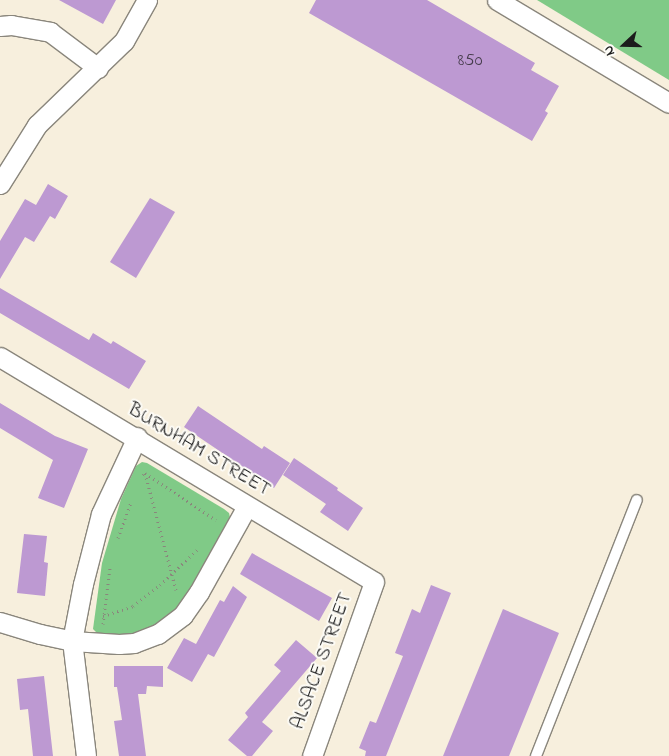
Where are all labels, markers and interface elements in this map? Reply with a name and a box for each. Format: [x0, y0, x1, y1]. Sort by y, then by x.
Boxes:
north arrow [599, 20, 649, 70]
text: N [598, 42, 621, 59]
house number: 850 [458, 50, 482, 72]
street label: BURNHAM STREET [123, 398, 275, 502]
street label: ALSACE STREET [286, 589, 358, 733]

